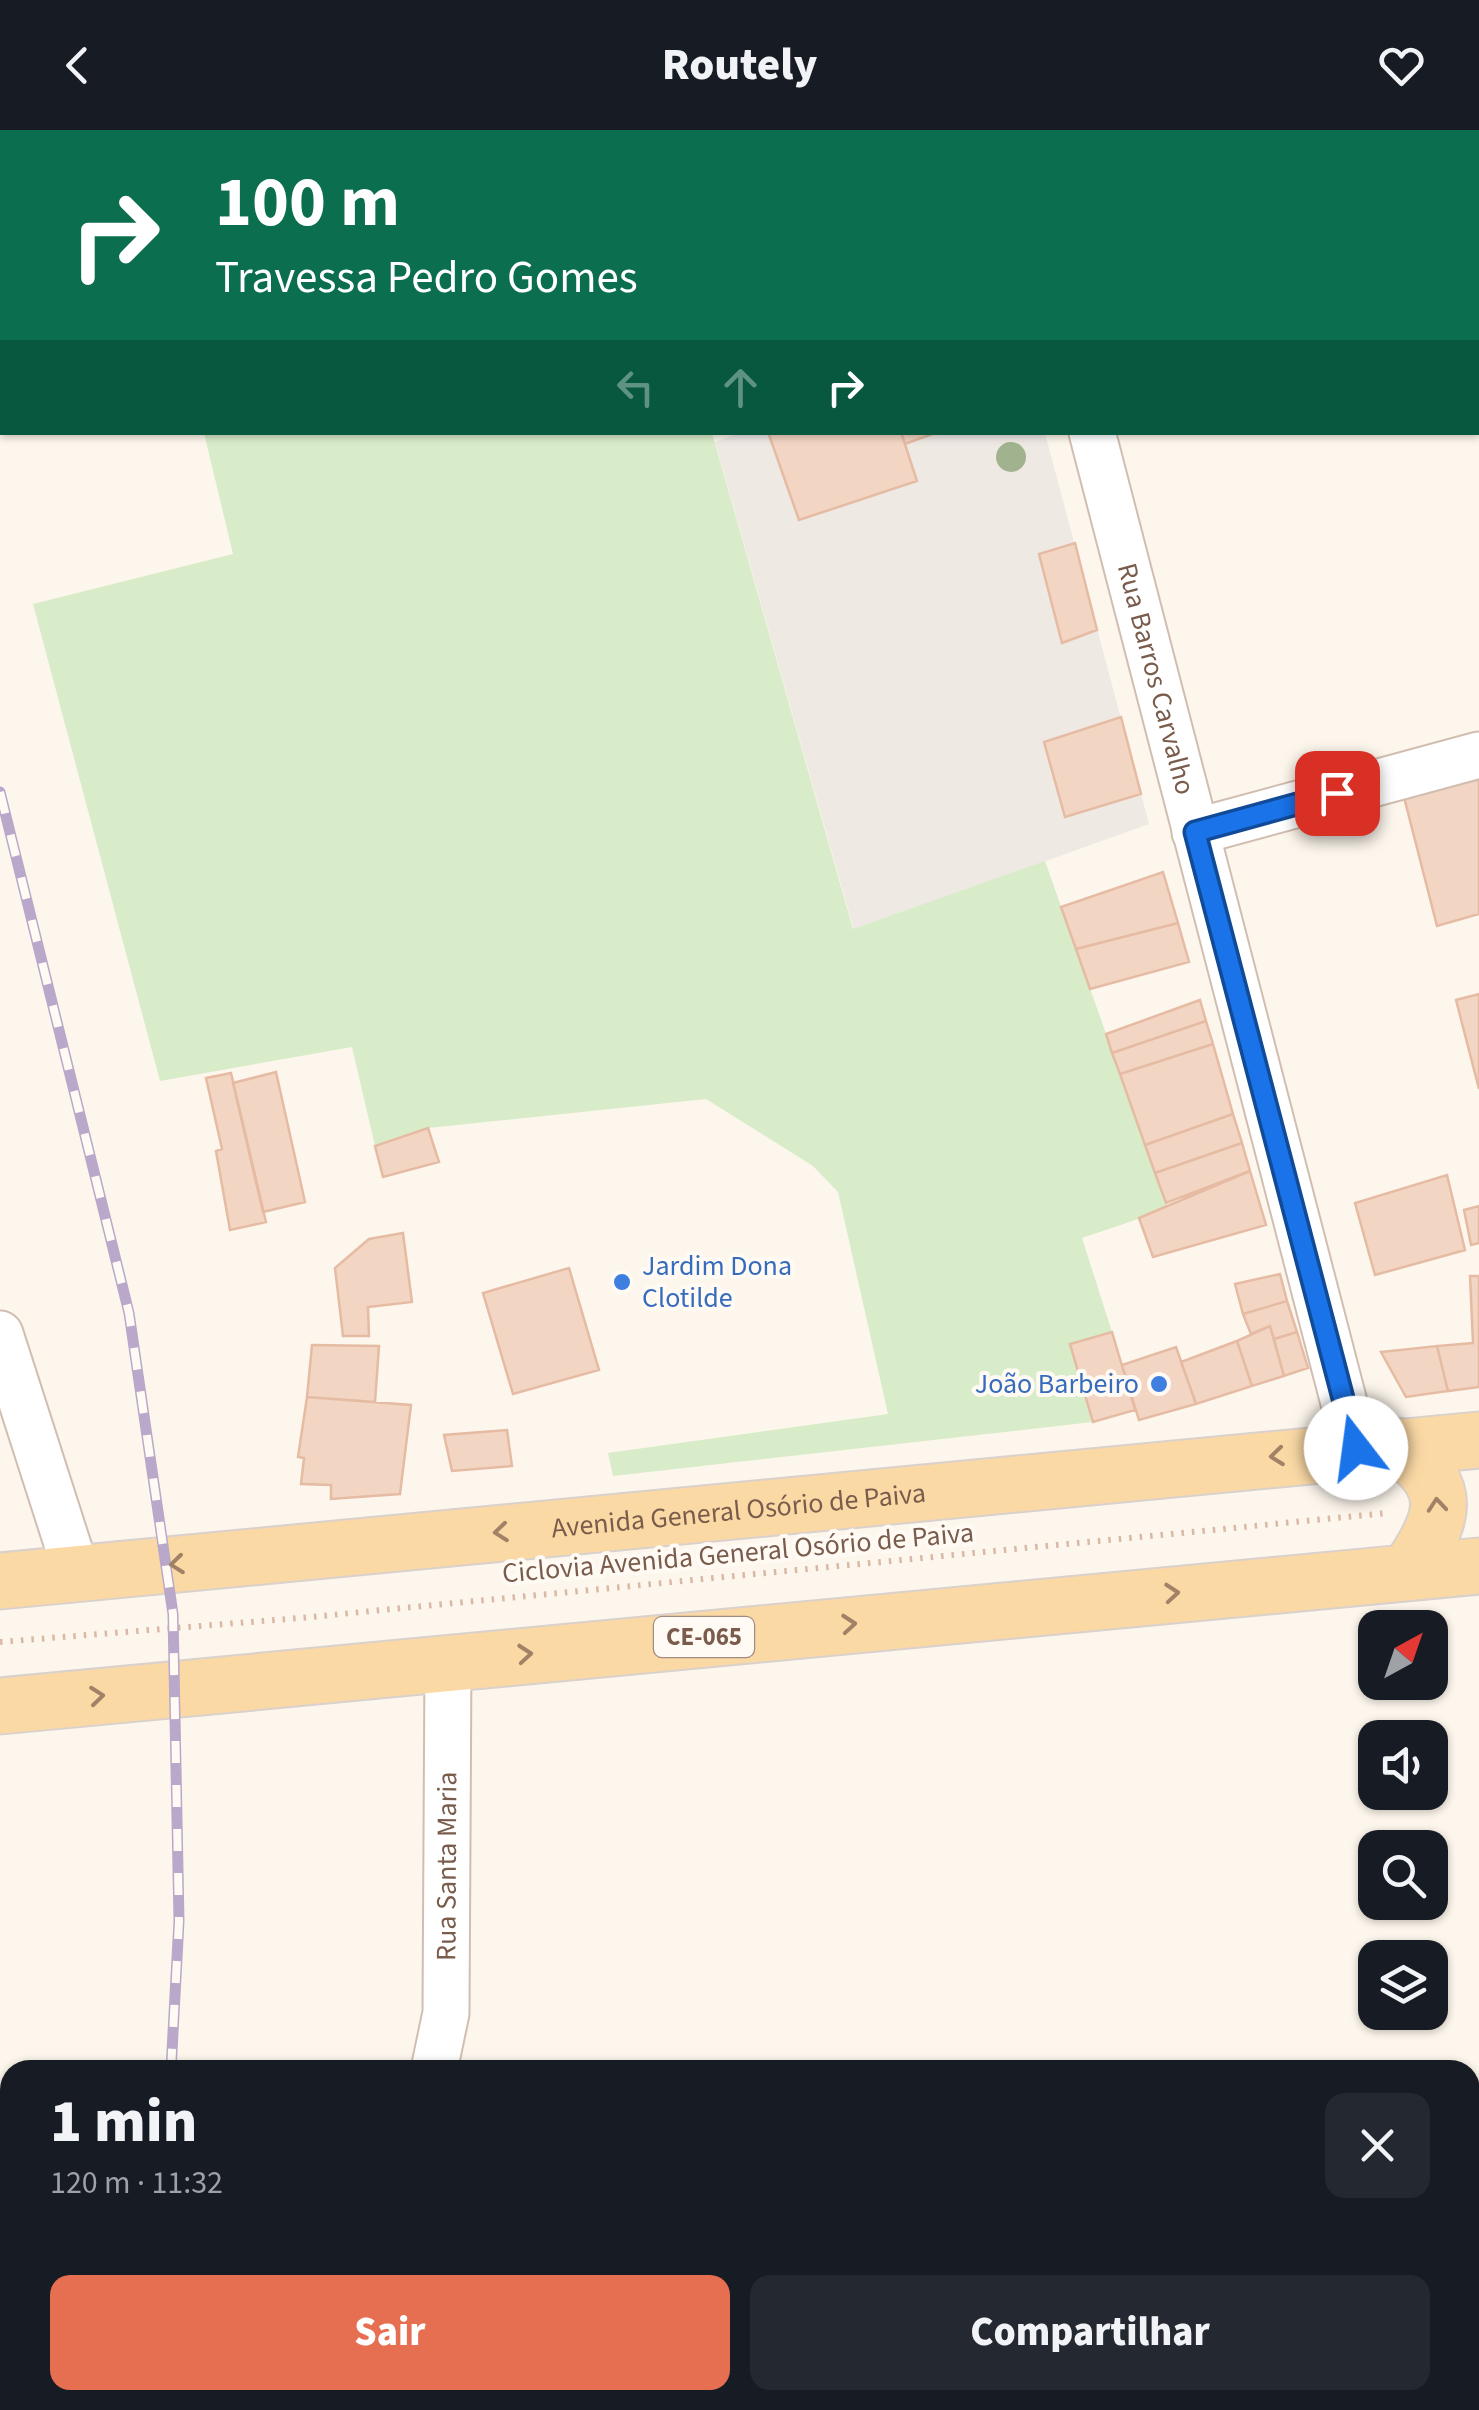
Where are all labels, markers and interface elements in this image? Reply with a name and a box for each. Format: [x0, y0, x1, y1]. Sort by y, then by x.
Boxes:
text: Routely [662, 33, 817, 97]
icon: back [50, 38, 105, 93]
icon: heart [1374, 38, 1429, 93]
text: 100 m [215, 153, 400, 253]
icon: right [50, 170, 180, 300]
text: Travessa Pedro Gomes [215, 246, 638, 310]
icon: left [608, 360, 663, 415]
icon: ahead [713, 360, 768, 415]
icon: right [818, 360, 873, 415]
street label: Rua Barros Carvalho [1107, 559, 1205, 799]
pin [1295, 751, 1380, 836]
icon: arrive [1310, 766, 1365, 821]
place label: Jardim Dona Clotilde [642, 1246, 792, 1318]
marker: Jardim Dona Clotilde [611, 1271, 633, 1293]
place label: João Barbeiro [975, 1364, 1139, 1404]
marker: João Barbeiro [1148, 1373, 1170, 1395]
position arrow [1304, 1396, 1408, 1500]
one-way arrow [1269, 1445, 1285, 1467]
street label: Avenida General Osório de Paiva [550, 1473, 928, 1548]
one-way arrow [1426, 1497, 1448, 1513]
street label: Ciclovia Avenida General Osório de Paiva [500, 1512, 976, 1594]
one-way arrow [492, 1521, 508, 1542]
one-way arrow [169, 1553, 185, 1574]
one-way arrow [1165, 1583, 1181, 1605]
north arrow [1358, 1610, 1448, 1700]
map controls [1358, 1610, 1448, 2030]
one-way arrow [841, 1613, 857, 1635]
road number: CE-065 [654, 1617, 754, 1657]
one-way arrow [517, 1643, 533, 1665]
one-way arrow [89, 1686, 105, 1708]
button: sound [1358, 1720, 1448, 1810]
street label: Rua Santa Maria [426, 1772, 467, 1961]
button: search [1358, 1830, 1448, 1920]
button: layers [1358, 1940, 1448, 2030]
text: 1 min [50, 2080, 197, 2165]
button: close [1325, 2093, 1430, 2198]
text: 120 m · 11:32 [50, 2160, 223, 2206]
button: Sair [50, 2275, 730, 2390]
button: Compartilhar [750, 2275, 1430, 2390]

